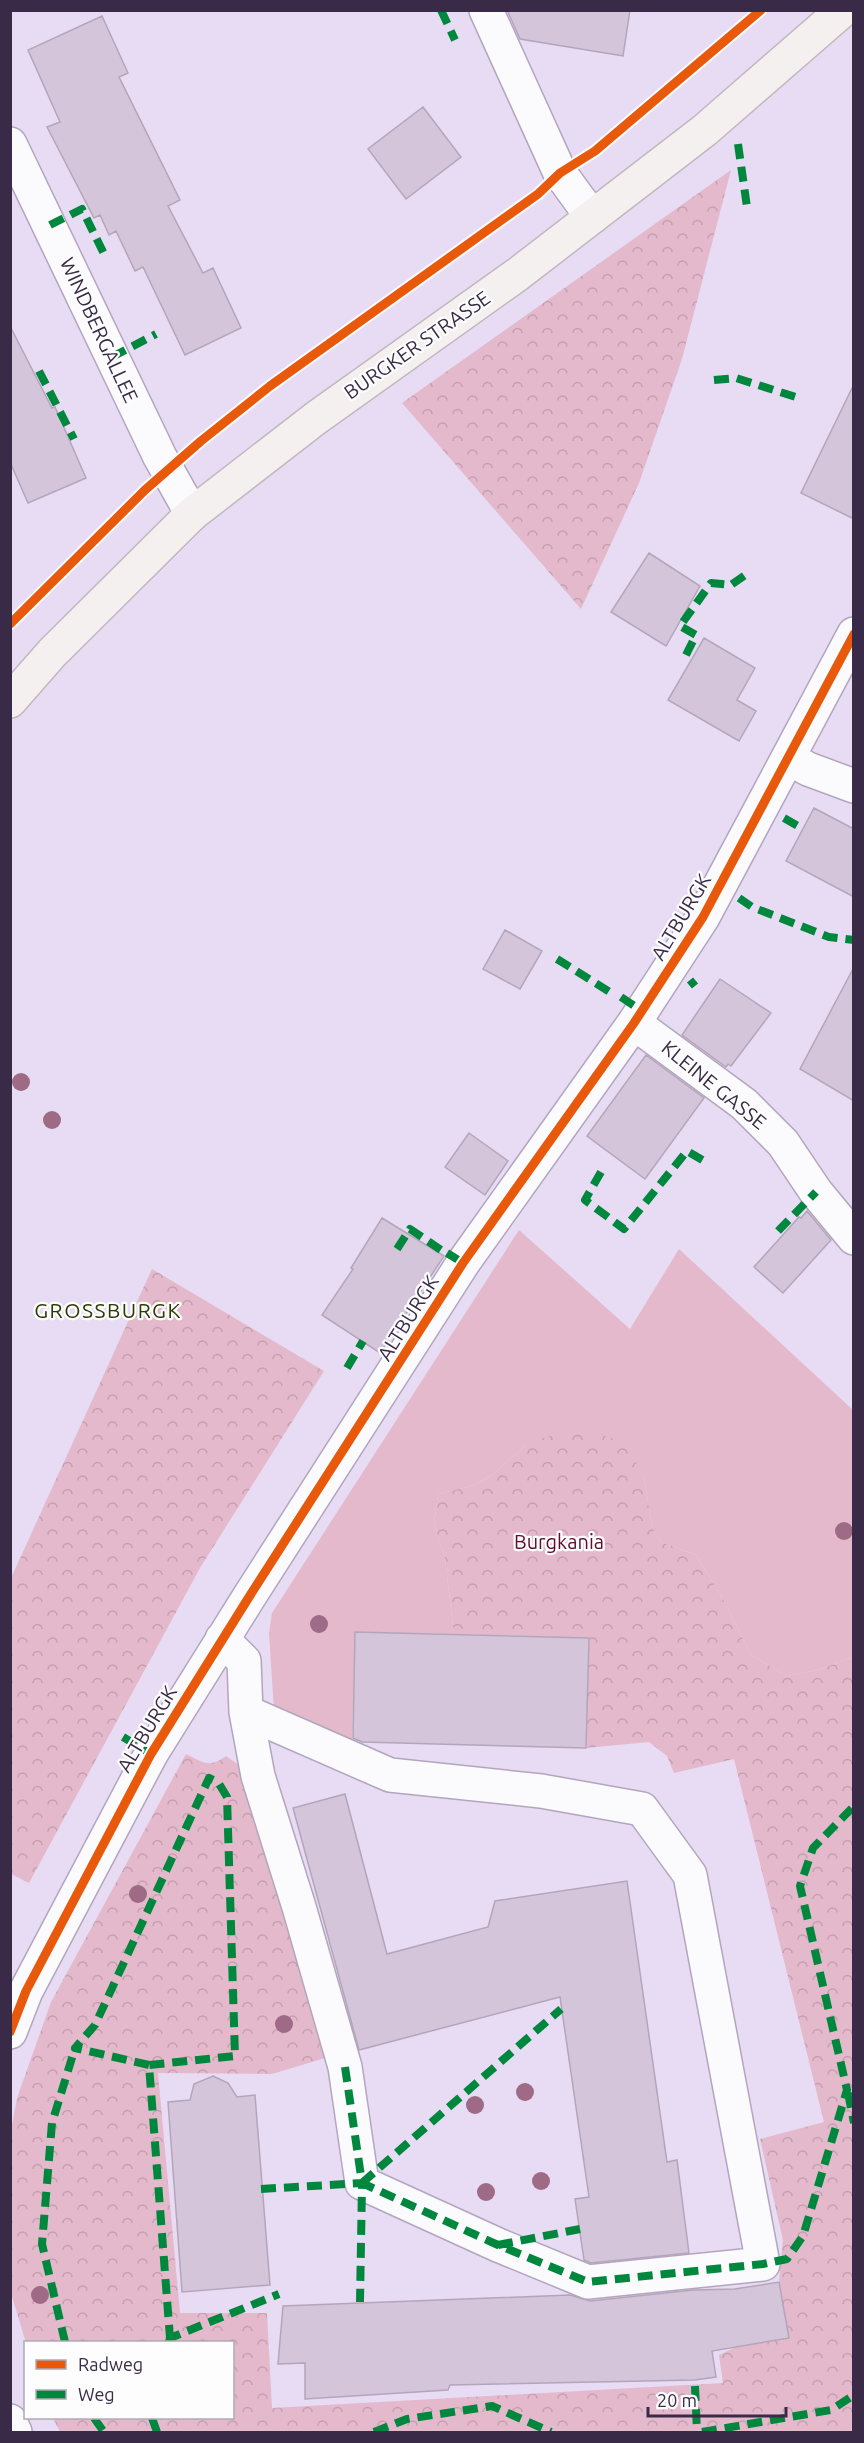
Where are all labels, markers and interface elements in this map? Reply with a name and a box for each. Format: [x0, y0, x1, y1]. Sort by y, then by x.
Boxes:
street label: WINDBERGALLEE [56, 254, 143, 406]
street label: BURGKER STRASSE [339, 286, 494, 403]
street label: ALTBURGK [646, 869, 715, 964]
street label: KLEINE GASSE [658, 1036, 771, 1134]
street label: ALTBURGK [372, 1271, 443, 1365]
district label: GROSSBURGK [34, 1298, 182, 1322]
park label: Burgkania [514, 1530, 604, 1553]
street label: ALTBURGK [112, 1681, 181, 1776]
legend [24, 2341, 234, 2419]
text: Radweg [78, 2354, 143, 2374]
scale bar [648, 2380, 786, 2418]
text: Weg [78, 2384, 115, 2404]
text: 20 m [657, 2390, 697, 2410]

